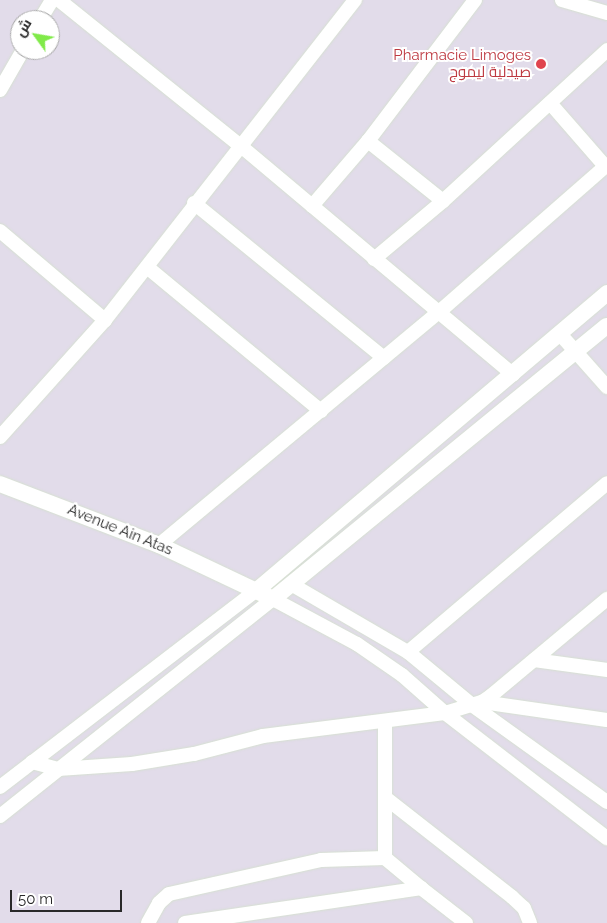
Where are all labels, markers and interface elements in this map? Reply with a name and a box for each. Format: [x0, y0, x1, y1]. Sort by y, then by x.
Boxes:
north arrow [10, 10, 60, 60]
text: ش [12, 16, 35, 39]
place label: Pharmacie Limoges صيدلية ليموج [393, 46, 531, 81]
marker: Pharmacie Limoges صيدلية ليموج [535, 58, 547, 70]
street label: Avenue Ain Atas [64, 501, 176, 559]
scale bar [12, 880, 125, 912]
text: 50 m [18, 890, 53, 908]

